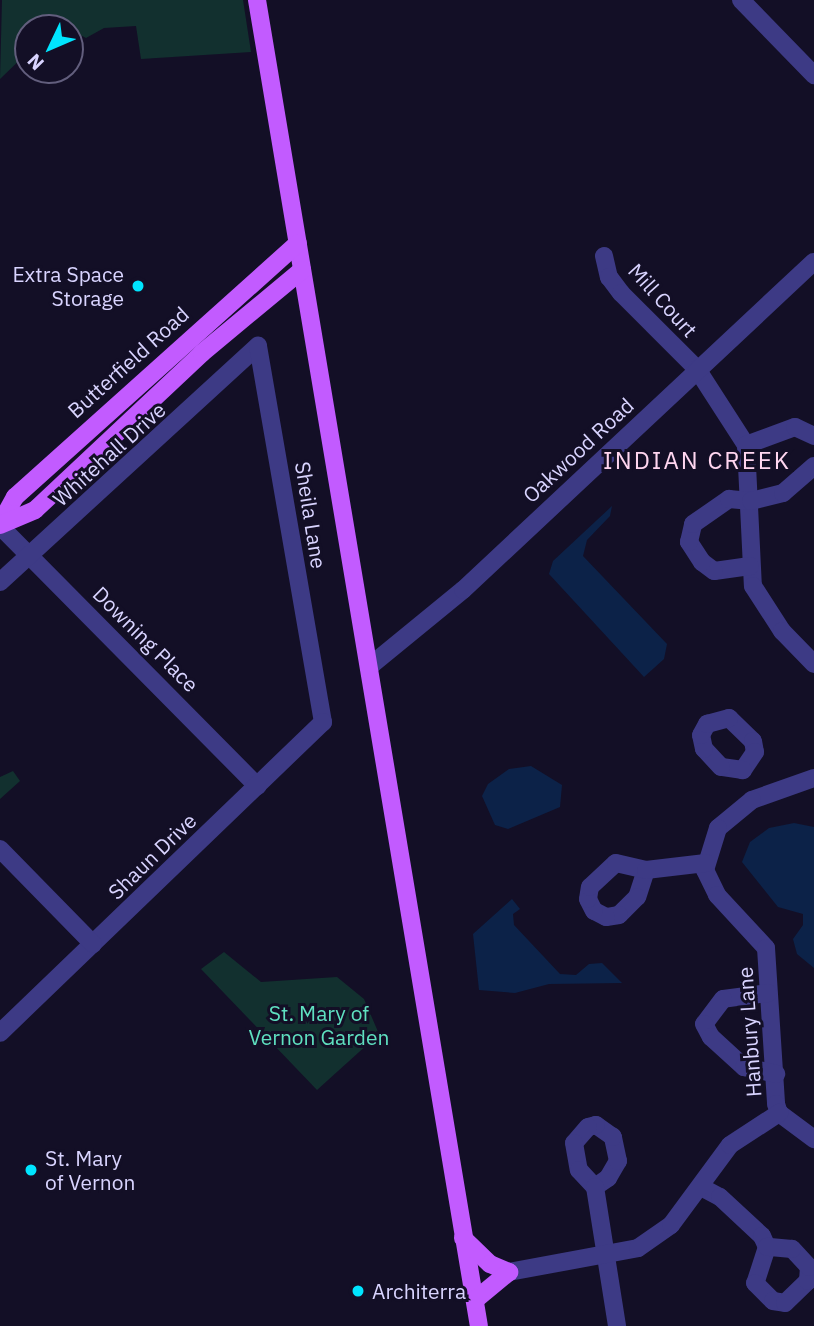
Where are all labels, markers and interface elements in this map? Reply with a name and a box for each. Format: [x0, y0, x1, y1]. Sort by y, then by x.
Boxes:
north arrow [14, 14, 84, 84]
text: N [22, 49, 49, 75]
street label: Mill Court [623, 258, 703, 342]
place label: Extra Space Storage [12, 261, 124, 311]
marker: Extra Space Storage [130, 278, 146, 294]
street label: Butterfield Road [62, 301, 194, 423]
street label: Oakwood Road [517, 392, 639, 508]
street label: Whitehall Drive [47, 397, 171, 511]
district label: INDIAN CREEK [605, 447, 789, 475]
street label: Sheila Lane [290, 460, 332, 570]
street label: Downing Place [88, 581, 204, 697]
street label: Shaun Drive [103, 808, 201, 904]
street label: Hanbury Lane [732, 966, 766, 1098]
park label: St. Mary of Vernon Garden [249, 1000, 389, 1050]
place label: St. Mary of Vernon [45, 1145, 135, 1195]
marker: St. Mary of Vernon [23, 1162, 39, 1178]
place label: Architerra [372, 1278, 466, 1304]
marker: Architerra [350, 1283, 366, 1299]

